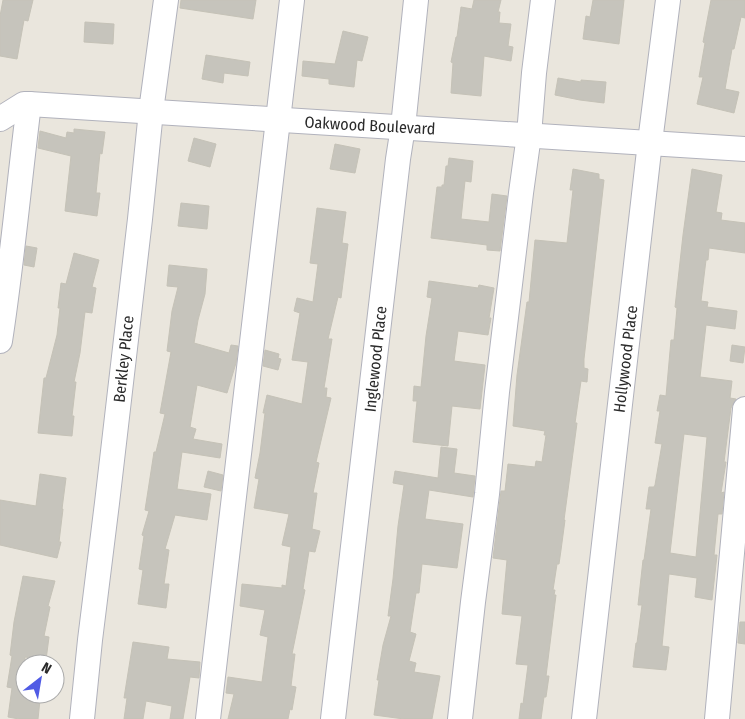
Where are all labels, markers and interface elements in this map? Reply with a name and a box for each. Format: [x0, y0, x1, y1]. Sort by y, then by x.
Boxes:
street label: Oakwood Boulevard [304, 113, 436, 138]
street label: Hollywood Place [609, 304, 642, 414]
street label: Inglewood Place [360, 305, 391, 413]
street label: Berkley Place [109, 315, 138, 403]
north arrow [15, 654, 65, 704]
text: N [38, 659, 54, 678]

